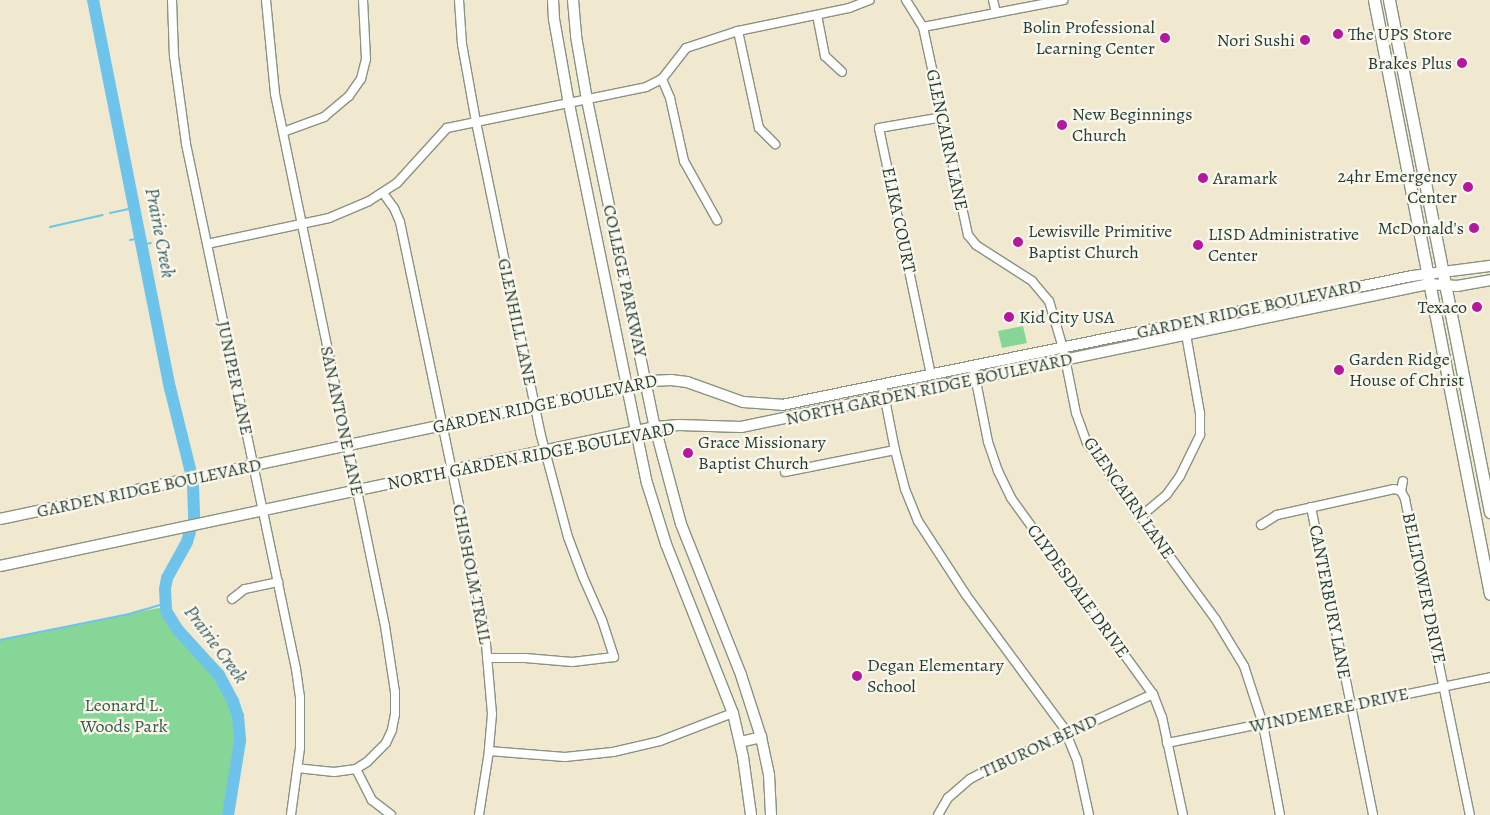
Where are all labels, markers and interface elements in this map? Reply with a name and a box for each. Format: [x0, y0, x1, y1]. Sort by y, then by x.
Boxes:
place label: Bolin Professional Learning Center [1022, 17, 1155, 59]
place label: The UPS Store [1348, 23, 1452, 45]
marker: The UPS Store [1332, 28, 1344, 40]
place label: Nori Sushi [1217, 29, 1295, 51]
marker: Bolin Professional Learning Center [1159, 32, 1171, 44]
marker: Nori Sushi [1299, 34, 1311, 46]
place label: Brakes Plus [1368, 52, 1452, 74]
marker: Brakes Plus [1456, 57, 1468, 69]
street label: GLENCAIRN LANE [921, 67, 973, 213]
place label: New Beginnings Church [1072, 104, 1192, 146]
marker: New Beginnings Church [1056, 119, 1068, 131]
street label: ELIKA COURT [877, 165, 921, 275]
place label: 24hr Emergency Center [1338, 166, 1457, 208]
place label: Aramark [1213, 167, 1277, 189]
marker: Aramark [1197, 172, 1209, 184]
marker: 24hr Emergency Center [1461, 180, 1475, 194]
water label: Prairie Creek [139, 186, 179, 280]
street label: COLLEGE PARKWAY [598, 203, 652, 359]
place label: McDonald's [1378, 217, 1464, 239]
place label: Lewisville Primitive Baptist Church [1028, 221, 1172, 264]
marker: McDonald's [1468, 222, 1480, 234]
place label: LISD Administrative Center [1208, 224, 1359, 266]
marker: Lewisville Primitive Baptist Church [1012, 236, 1024, 248]
marker: LISD Administrative Center [1192, 239, 1204, 251]
street label: GLENHILL LANE [493, 256, 541, 388]
street label: GARDEN RIDGE BOULEVARD [1135, 275, 1363, 343]
place label: Texaco [1418, 296, 1467, 318]
marker: Texaco [1471, 301, 1483, 313]
place label: Kid City USA [1019, 306, 1114, 328]
marker: Kid City USA [1003, 311, 1015, 323]
street label: JUNIPER LANE [212, 319, 258, 437]
street label: SAN ANTONE LANE [316, 344, 368, 498]
street label: NORTH GARDEN RIDGE BOULEVARD [784, 348, 1074, 430]
place label: Garden Ridge House of Christ [1349, 349, 1464, 392]
marker: Garden Ridge House of Christ [1333, 364, 1345, 376]
street label: GARDEN RIDGE BOULEVARD [431, 370, 659, 438]
street label: NORTH GARDEN RIDGE BOULEVARD [385, 418, 677, 494]
place label: Grace Missionary Baptist Church [698, 432, 826, 474]
street label: GLENCAIRN LANE [1079, 433, 1179, 563]
marker: Grace Missionary Baptist Church [682, 447, 694, 459]
street label: GARDEN RIDGE BOULEVARD [35, 454, 263, 522]
street label: CHISHOLM TRAIL [448, 502, 496, 646]
street label: BELLTOWER DRIVE [1397, 511, 1451, 665]
street label: CLYDESDALE DRIVE [1022, 520, 1134, 662]
street label: CANTERBURY LANE [1304, 523, 1356, 681]
water label: Prairie Creek [178, 602, 252, 688]
place label: Degan Elementary School [867, 655, 1004, 698]
marker: Degan Elementary School [851, 670, 863, 682]
street label: WINDEMERE DRIVE [1247, 683, 1411, 737]
park label: Leonard L. Woods Park [80, 695, 168, 738]
street label: TIBURON BEND [977, 710, 1101, 782]

